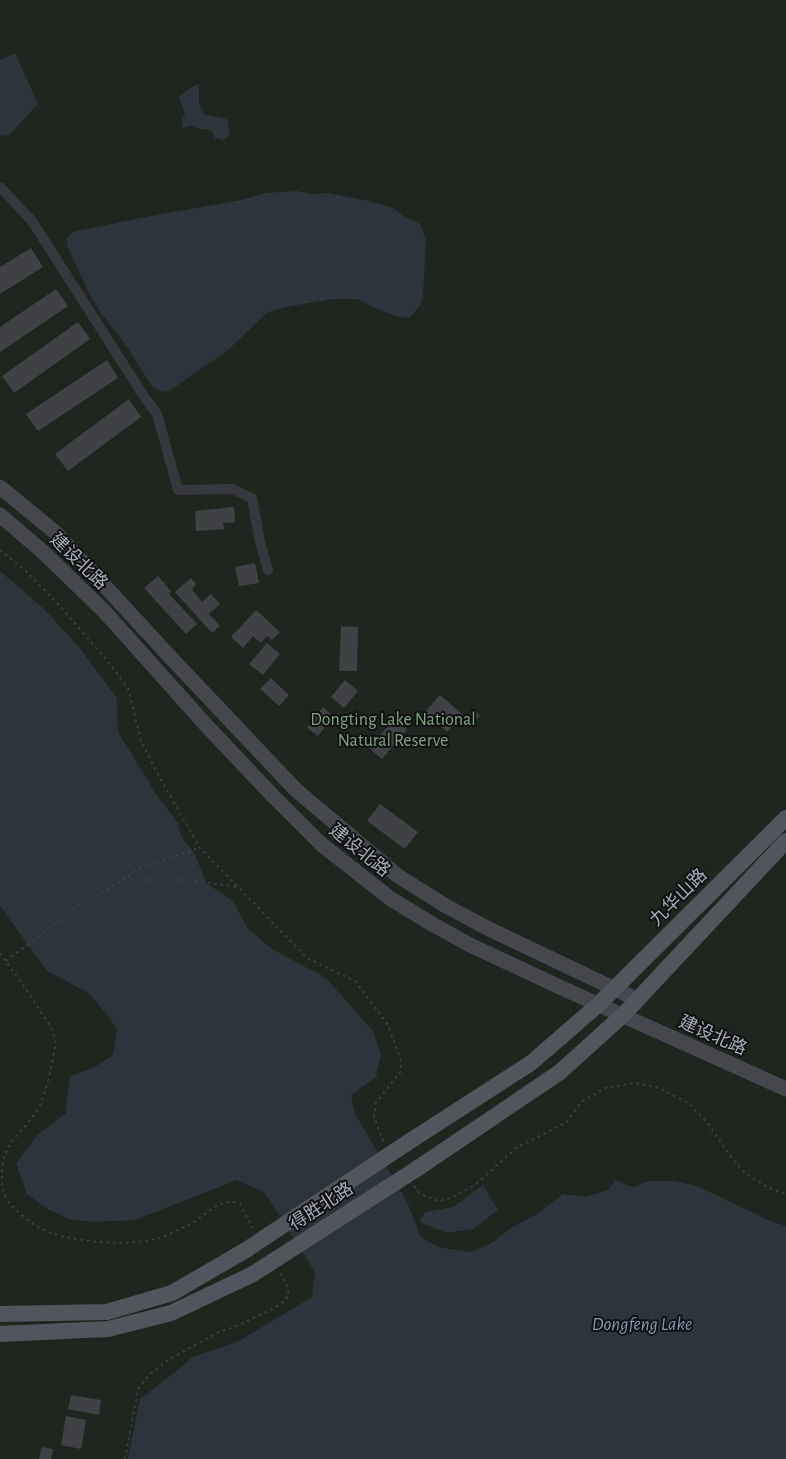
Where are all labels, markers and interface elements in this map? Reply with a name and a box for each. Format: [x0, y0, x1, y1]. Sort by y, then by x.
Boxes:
street label: 建设北路 [46, 529, 112, 593]
park label: Dongting Lake National Natural Reserve [310, 711, 476, 750]
street label: 建设北路 [326, 820, 394, 880]
street label: 九华山路 [645, 864, 711, 930]
street label: 建设北路 [676, 1011, 750, 1059]
street label: 得胜北路 [285, 1178, 357, 1234]
water label: Dongfeng Lake [592, 1315, 692, 1334]

